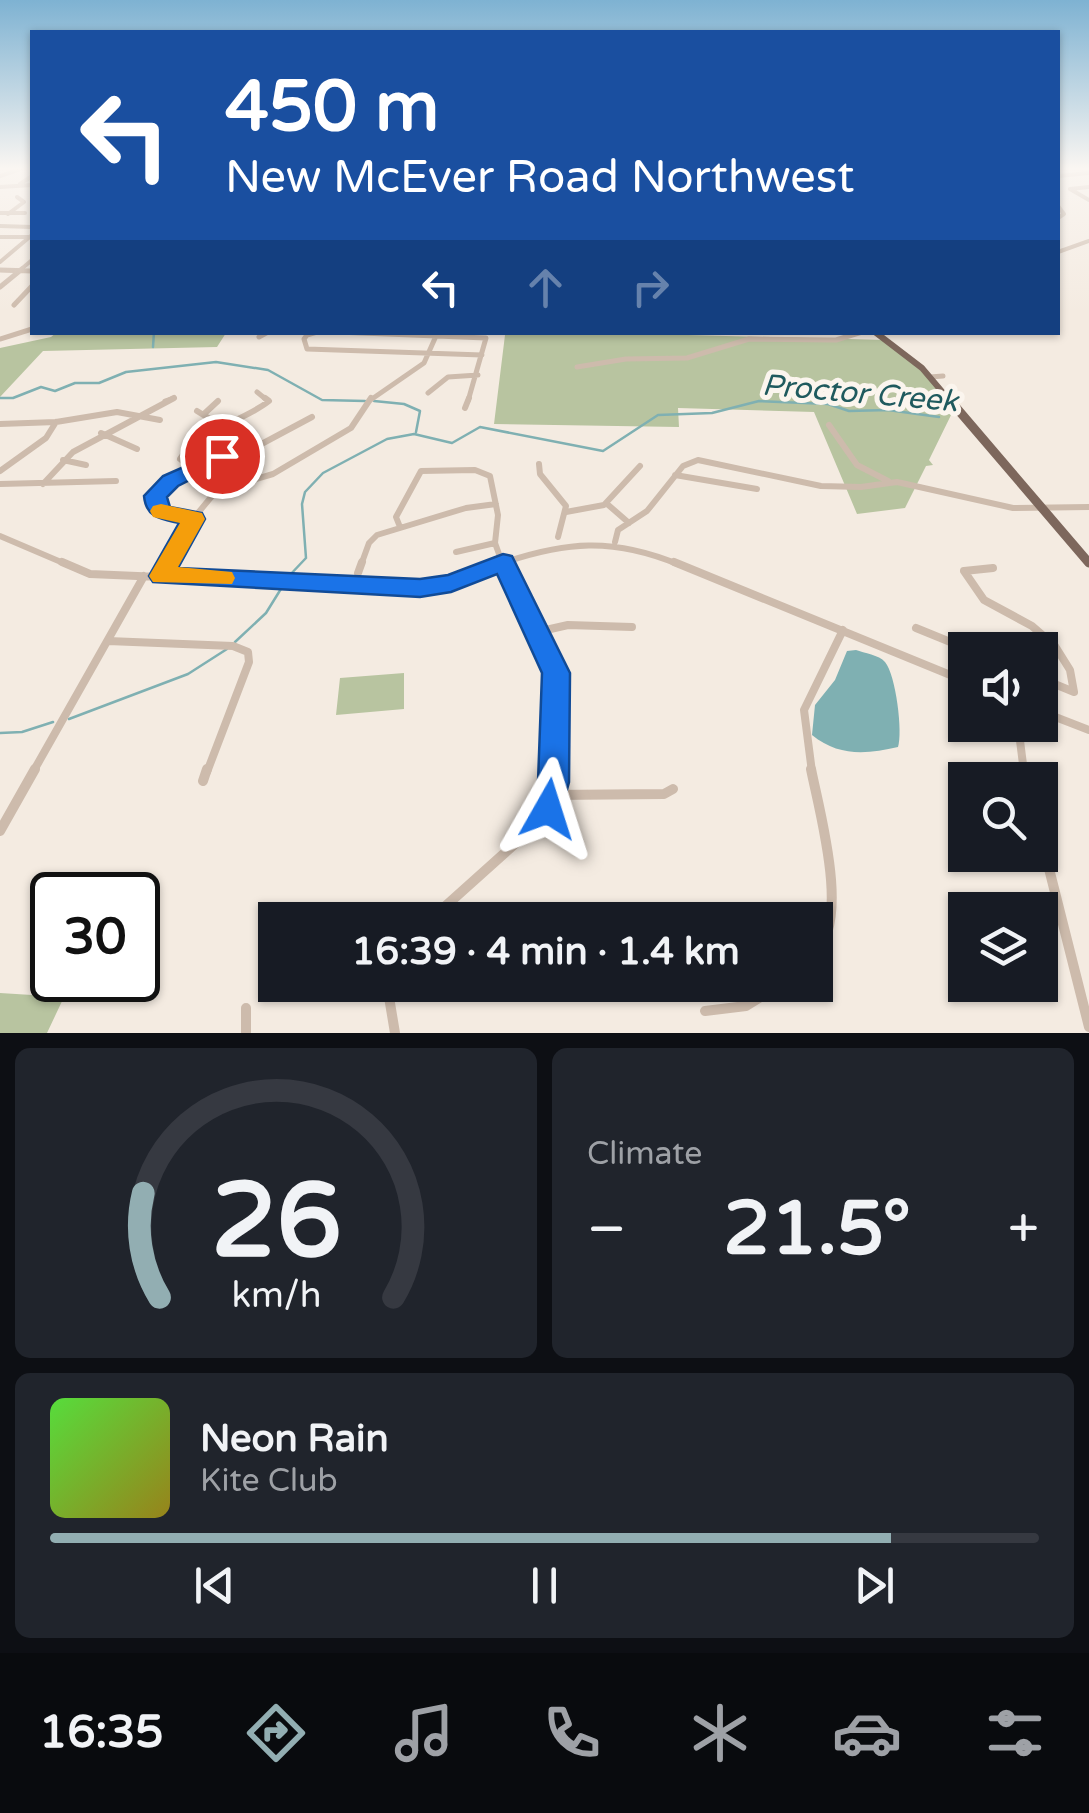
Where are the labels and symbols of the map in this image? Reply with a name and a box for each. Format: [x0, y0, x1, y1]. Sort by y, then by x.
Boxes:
water label: Proctor Creek [761, 367, 962, 421]
pin [180, 414, 265, 499]
position arrow [496, 757, 600, 861]
speed limit sign: 30 [30, 872, 160, 1002]

